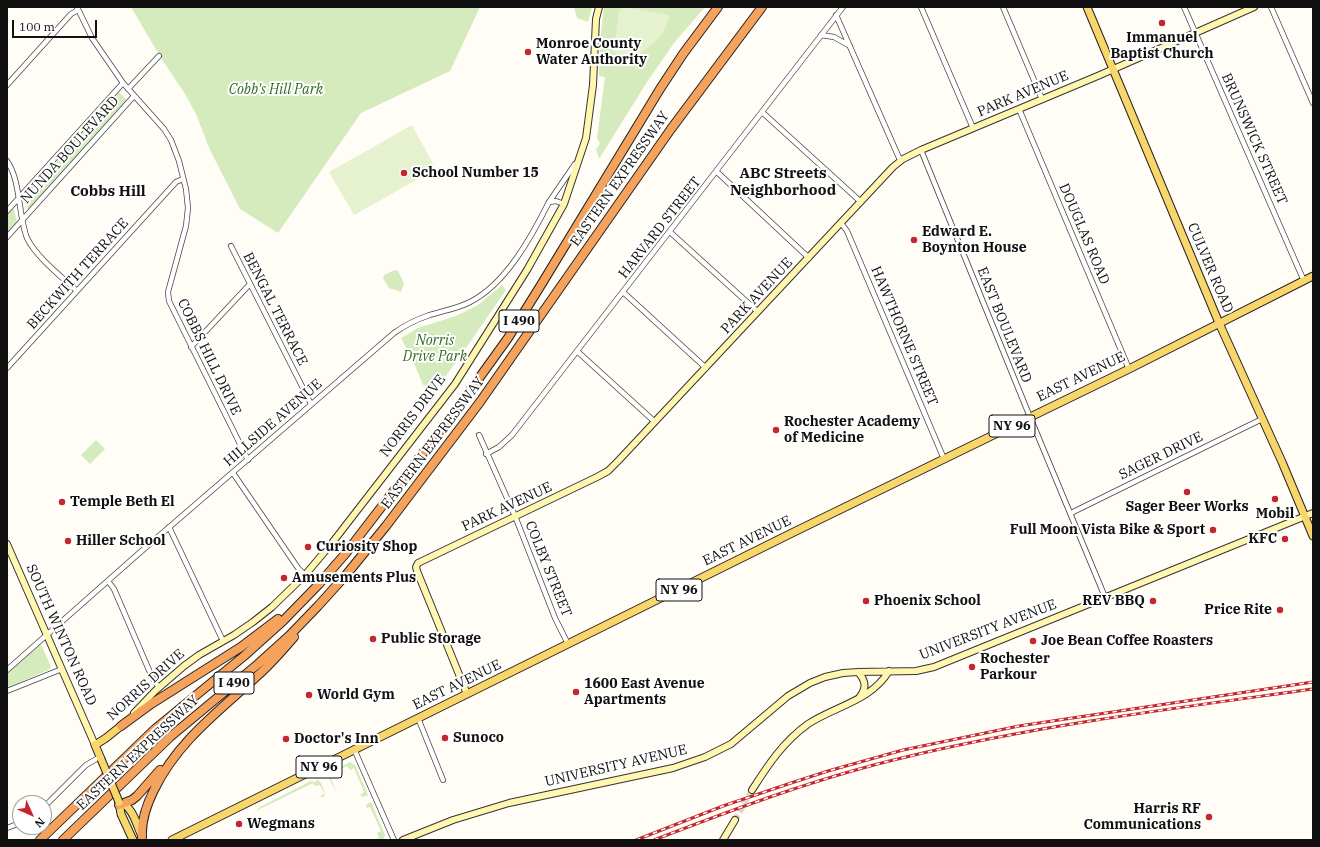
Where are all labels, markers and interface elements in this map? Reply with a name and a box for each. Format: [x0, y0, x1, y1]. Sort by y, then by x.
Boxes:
scale bar [14, 12, 99, 38]
marker: Immanuel Baptist Church [1157, 18, 1167, 28]
text: 100 m [19, 19, 55, 34]
place label: Immanuel Baptist Church [1110, 30, 1214, 62]
place label: Monroe County Water Authority [536, 36, 647, 68]
marker: Monroe County Water Authority [523, 47, 533, 57]
street label: PARK AVENUE [975, 67, 1071, 121]
street label: BRUNSWICK STREET [1217, 71, 1291, 207]
park label: Cobb's Hill Park [229, 82, 323, 98]
street label: NUNDA BOULEVARD [17, 93, 123, 207]
street label: EASTERN EXPRESSWAY [567, 108, 673, 250]
place label: School Number 15 [412, 165, 539, 181]
district label: ABC Streets Neighborhood [730, 165, 836, 200]
marker: School Number 15 [399, 168, 409, 178]
street label: HARVARD STREET [615, 174, 705, 282]
street label: DOUGLAS ROAD [1055, 181, 1113, 287]
district label: Cobbs Hill [70, 183, 146, 201]
street label: BECKWITH TERRACE [24, 215, 132, 333]
street label: CULVER ROAD [1184, 221, 1236, 315]
place label: Edward E. Boynton House [922, 224, 1027, 256]
marker: Edward E. Boynton House [909, 235, 919, 245]
street label: BENGAL TERRACE [239, 250, 311, 368]
street label: PARK AVENUE [718, 255, 796, 337]
street label: HAWTHORNE STREET [867, 264, 941, 408]
street label: EAST BOULEVARD [973, 265, 1035, 385]
street label: COBBS HILL DRIVE [174, 296, 244, 418]
road number: I 490 [499, 310, 539, 332]
park label: Norris Drive Park [403, 333, 467, 366]
street label: EAST AVENUE [1034, 348, 1128, 406]
street label: NORRIS DRIVE [377, 372, 449, 460]
street label: EASTERN EXPRESSWAY [378, 374, 488, 512]
street label: HILLSIDE AVENUE [220, 376, 326, 470]
place label: Rochester Academy of Medicine [784, 414, 920, 446]
road number: NY 96 [989, 415, 1035, 437]
marker: Rochester Academy of Medicine [771, 425, 781, 435]
street label: SAGER DRIVE [1116, 428, 1206, 484]
street label: PARK AVENUE [459, 479, 555, 535]
marker: Sager Beer Works [1182, 487, 1192, 497]
place label: Temple Beth El [70, 494, 175, 510]
marker: Mobil [1270, 494, 1280, 504]
marker: Temple Beth El [57, 497, 67, 507]
place label: Sager Beer Works [1126, 499, 1248, 515]
place label: Mobil [1256, 506, 1294, 522]
street label: EAST AVENUE [700, 512, 794, 570]
street label: COLBY STREET [521, 519, 575, 619]
place label: Full Moon Vista Bike & Sport [1010, 522, 1205, 538]
marker: Full Moon Vista Bike & Sport [1208, 525, 1218, 535]
place label: KFC [1248, 531, 1277, 547]
place label: Hiller School [76, 533, 166, 549]
marker: KFC [1280, 534, 1290, 544]
marker: Hiller School [63, 536, 73, 546]
place label: Curiosity Shop [316, 539, 417, 555]
marker: Curiosity Shop [303, 542, 313, 552]
street label: SOUTH WINTON ROAD [22, 562, 100, 708]
place label: Amusements Plus [292, 570, 416, 586]
marker: Amusements Plus [279, 573, 289, 583]
road number: NY 96 [656, 579, 702, 601]
place label: Phoenix School [874, 593, 981, 609]
place label: REV BBQ [1082, 593, 1145, 609]
marker: Phoenix School [861, 596, 871, 606]
street label: UNIVERSITY AVENUE [917, 596, 1059, 664]
marker: REV BBQ [1148, 596, 1158, 606]
place label: Price Rite [1204, 602, 1272, 618]
marker: Price Rite [1275, 605, 1285, 615]
place label: Public Storage [381, 631, 481, 647]
place label: Joe Bean Coffee Roasters [1041, 633, 1213, 649]
marker: Public Storage [368, 634, 378, 644]
marker: Joe Bean Coffee Roasters [1028, 636, 1038, 646]
street label: NORRIS DRIVE [104, 646, 188, 724]
place label: Rochester Parkour [980, 651, 1050, 684]
street label: EAST AVENUE [410, 656, 504, 714]
marker: Rochester Parkour [967, 662, 977, 672]
road number: I 490 [214, 672, 254, 694]
place label: 1600 East Avenue Apartments [584, 676, 705, 708]
place label: World Gym [317, 687, 395, 703]
marker: 1600 East Avenue Apartments [571, 687, 581, 697]
marker: World Gym [304, 690, 314, 700]
street label: EASTERN EXPRESSWAY [73, 692, 203, 814]
place label: Sunoco [453, 730, 504, 746]
place label: Doctor's Inn [294, 731, 379, 747]
marker: Sunoco [440, 733, 450, 743]
marker: Doctor's Inn [281, 734, 291, 744]
street label: UNIVERSITY AVENUE [543, 741, 689, 791]
road number: NY 96 [296, 756, 342, 778]
north arrow [12, 795, 52, 835]
place label: Harris RF Communications [1083, 801, 1201, 834]
marker: Harris RF Communications [1204, 812, 1214, 822]
text: N [32, 815, 48, 831]
place label: Wegmans [247, 816, 315, 832]
marker: Wegmans [234, 819, 244, 829]

